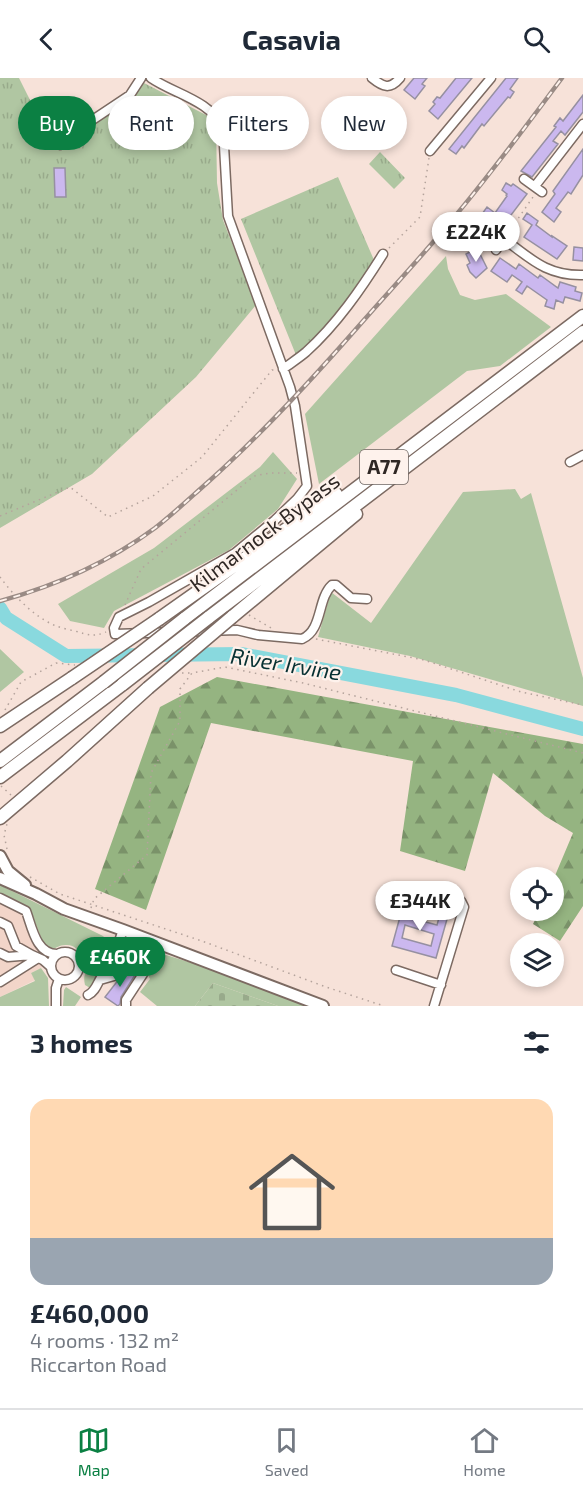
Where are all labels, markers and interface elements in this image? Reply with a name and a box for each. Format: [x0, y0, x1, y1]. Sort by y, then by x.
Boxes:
icon: back [30, 23, 63, 56]
text: Casavia [242, 23, 341, 55]
icon: search [520, 23, 553, 56]
chip: Buy [18, 96, 96, 150]
chip: Rent [108, 96, 194, 150]
chip: Filters [206, 96, 309, 150]
chip: New [321, 96, 407, 150]
pin: £224K [434, 212, 518, 263]
text: £224K [446, 219, 506, 243]
road number: A77 [360, 450, 408, 484]
street label: Kilmarnock Bypass [184, 467, 344, 596]
water label: River Irvine [229, 641, 344, 685]
map controls [510, 867, 564, 987]
button: locate [510, 867, 564, 921]
pin: £344K [378, 881, 462, 932]
text: £344K [389, 888, 451, 912]
button: layers [510, 933, 564, 987]
pin: £460K [78, 937, 162, 988]
text: £460K [89, 944, 151, 968]
icon: filters [520, 1026, 553, 1059]
text: 3 homes [30, 1027, 133, 1058]
icon: home [238, 1138, 346, 1246]
text: £460,000 [30, 1297, 149, 1328]
text: 4 rooms · 132 m² [30, 1328, 179, 1352]
text: Riccarton Road [30, 1352, 167, 1376]
tab: Map [77, 1424, 110, 1479]
tab: Saved [265, 1424, 309, 1479]
tab: Home [463, 1424, 506, 1479]

